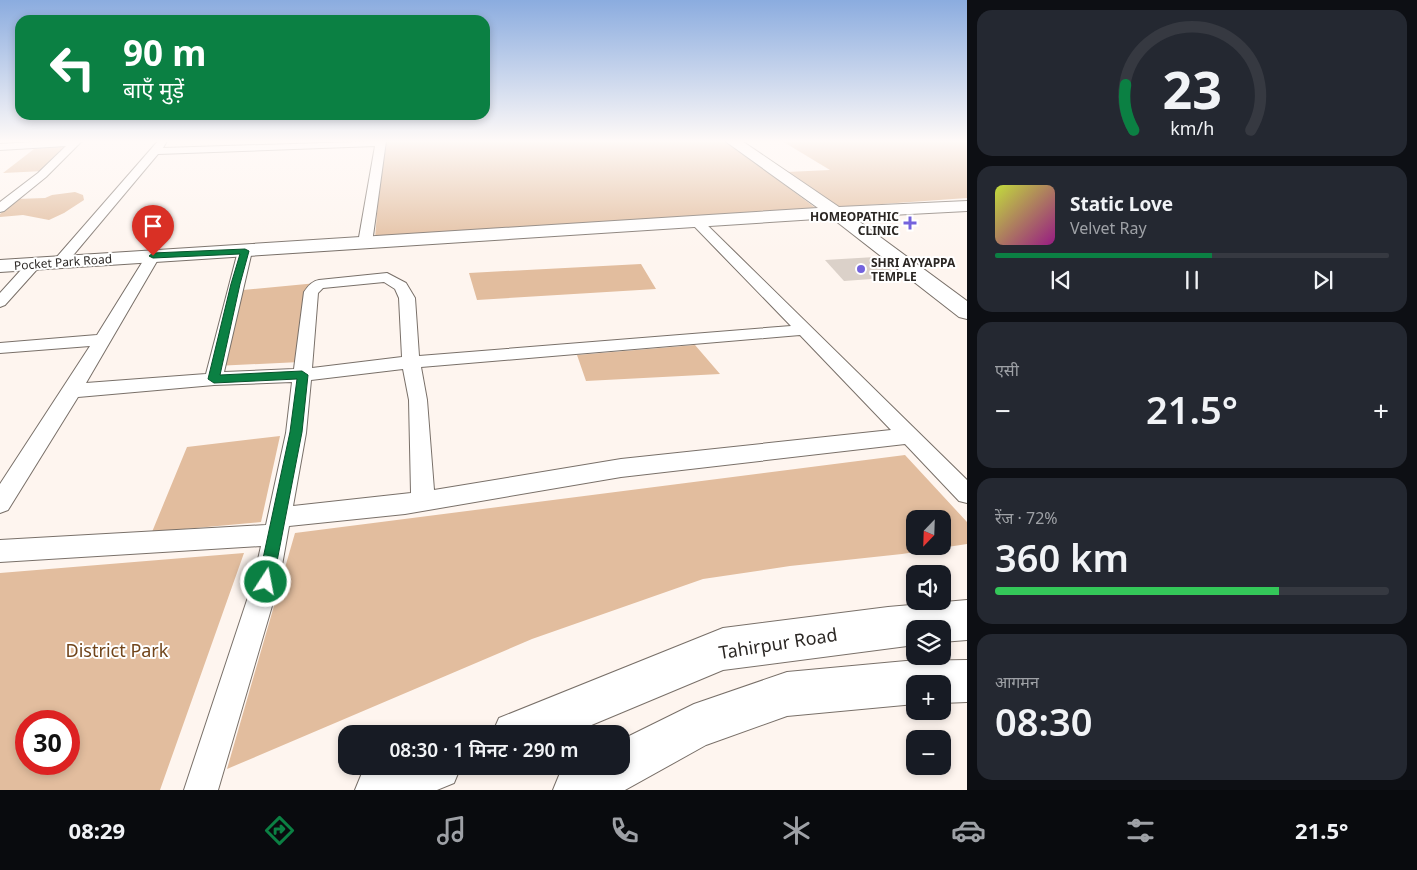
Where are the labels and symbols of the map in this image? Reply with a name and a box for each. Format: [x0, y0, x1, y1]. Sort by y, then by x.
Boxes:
pin [132, 205, 174, 256]
place label: HOMEOPATHIC CLINIC [810, 208, 899, 239]
marker: HOMEOPATHIC CLINIC [903, 216, 917, 230]
street label: Pocket Park Road [13, 250, 113, 274]
place label: SHRI AYYAPPA TEMPLE [871, 254, 956, 285]
marker: SHRI AYYAPPA TEMPLE [855, 263, 867, 275]
north arrow [906, 510, 951, 555]
position arrow [239, 555, 291, 607]
street label: Tahirpur Road [717, 622, 839, 664]
park label: District Park [66, 638, 169, 662]
speed limit sign: 30 [15, 710, 80, 775]

